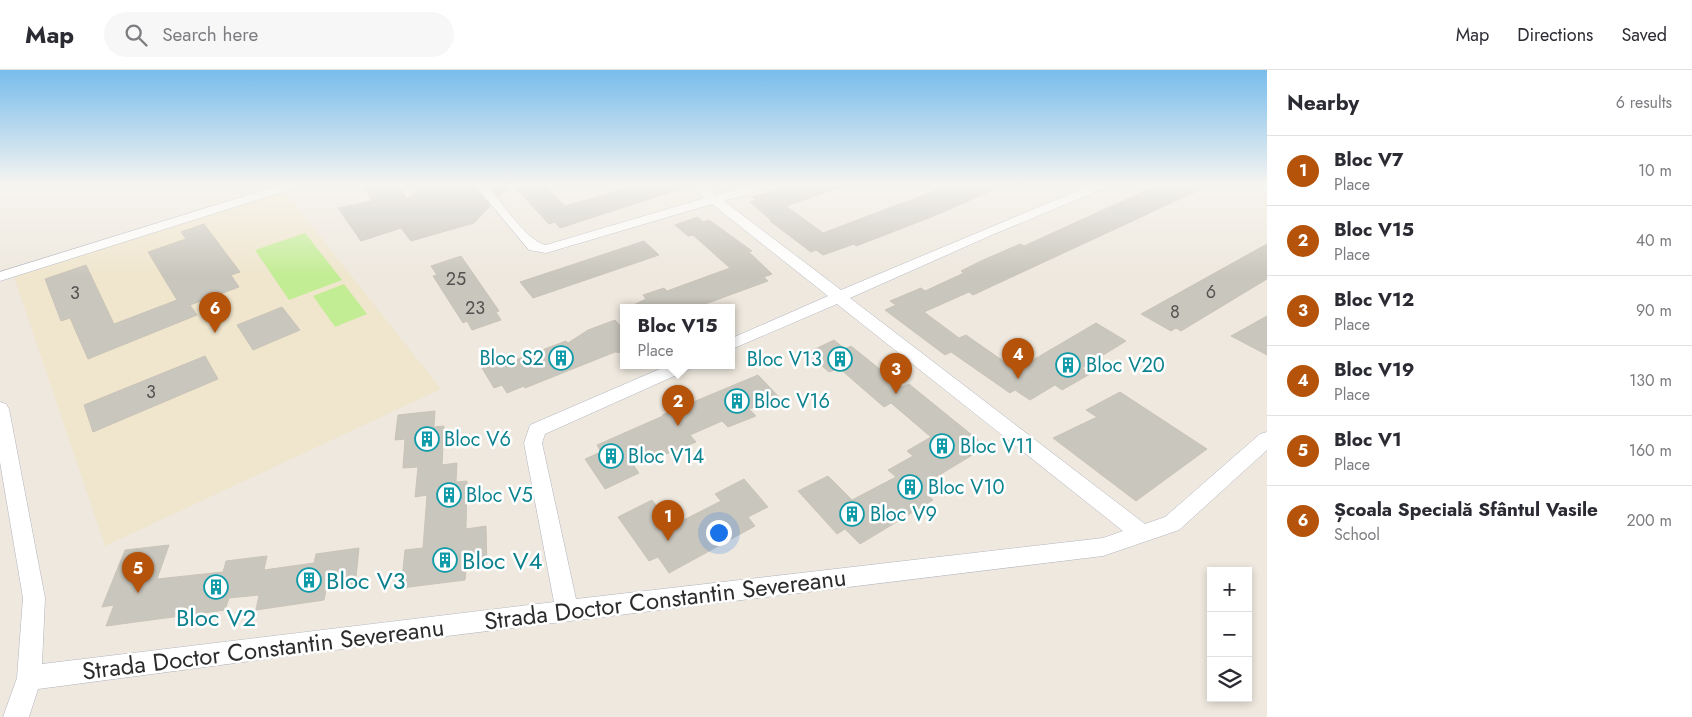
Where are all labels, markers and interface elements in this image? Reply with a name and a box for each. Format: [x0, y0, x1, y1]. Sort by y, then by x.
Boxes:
search box [104, 12, 454, 57]
text: Map [25, 17, 74, 52]
icon: search [122, 21, 150, 49]
text: Search here [162, 21, 258, 48]
text: Map [1456, 22, 1489, 48]
text: Directions [1517, 22, 1593, 48]
text: Saved [1621, 22, 1667, 48]
text: Nearby [1287, 88, 1359, 118]
text: 6 results [1616, 91, 1672, 114]
text: Bloc V7 [1334, 146, 1403, 173]
text: 1 [1299, 159, 1307, 182]
text: 10 m [1638, 159, 1672, 182]
text: Place [1334, 173, 1370, 196]
text: Bloc V15 [1334, 216, 1414, 243]
text: 2 [1298, 229, 1308, 252]
text: 40 m [1636, 229, 1672, 252]
text: Place [1334, 243, 1370, 266]
house number: 25 [446, 266, 466, 292]
house number: 6 [1206, 279, 1216, 305]
house number: 3 [70, 280, 80, 306]
text: Bloc V12 [1334, 286, 1414, 313]
pin: 6 [199, 292, 231, 333]
house number: 23 [465, 295, 485, 321]
house number: 8 [1170, 299, 1180, 325]
text: 3 [1298, 299, 1308, 322]
text: 90 m [1636, 299, 1672, 322]
popup [620, 304, 735, 369]
text: Bloc V15 [638, 312, 717, 339]
text: Place [1334, 313, 1370, 336]
pin: 4 [1002, 338, 1034, 379]
text: Place [638, 339, 674, 362]
place label: Bloc S2 [479, 344, 544, 373]
building icon: Bloc S2 [548, 345, 574, 371]
place label: Bloc V13 [747, 345, 822, 374]
building icon: Bloc V13 [827, 346, 853, 372]
place label: Bloc V20 [1086, 351, 1165, 380]
building icon: Bloc V20 [1055, 352, 1081, 378]
pin: 3 [880, 353, 912, 394]
text: Bloc V19 [1334, 356, 1414, 383]
text: 4 [1297, 369, 1309, 392]
text: 130 m [1629, 369, 1672, 392]
house number: 3 [146, 379, 156, 405]
text: Place [1334, 383, 1370, 406]
pin: 2 [662, 385, 694, 426]
place label: Bloc V16 [754, 387, 830, 416]
building icon: Bloc V16 [724, 388, 750, 414]
place label: Bloc V6 [444, 425, 511, 454]
building icon: Bloc V6 [414, 426, 440, 452]
text: Bloc V1 [1334, 426, 1402, 453]
place label: Bloc V11 [960, 432, 1033, 461]
building icon: Bloc V11 [929, 433, 955, 459]
text: 5 [1298, 439, 1308, 462]
text: 160 m [1629, 439, 1672, 462]
place label: Bloc V14 [628, 442, 704, 471]
building icon: Bloc V14 [598, 443, 624, 469]
text: Place [1334, 453, 1370, 476]
place label: Bloc V10 [928, 473, 1004, 502]
building icon: Bloc V10 [897, 474, 923, 500]
place label: Bloc V5 [466, 481, 533, 510]
building icon: Bloc V5 [436, 482, 462, 508]
text: Școala Specială Sfântul Vasile [1334, 496, 1598, 523]
pin: 1 [652, 500, 684, 541]
place label: Bloc V9 [870, 500, 937, 529]
building icon: Bloc V9 [839, 501, 865, 527]
text: 6 [1298, 509, 1308, 532]
text: 200 m [1626, 509, 1672, 532]
your location [706, 520, 732, 546]
text: School [1334, 523, 1380, 546]
place label: Bloc V4 [462, 543, 543, 578]
building icon: Bloc V4 [432, 547, 458, 573]
pin: 5 [122, 552, 154, 593]
street label: Strada Doctor Constantin Severeanu [482, 559, 848, 639]
place label: Bloc V3 [326, 563, 406, 598]
building icon: Bloc V3 [296, 567, 322, 593]
map controls [1207, 567, 1252, 702]
button: + [1207, 567, 1252, 612]
building icon: Bloc V2 [203, 574, 229, 600]
place label: Bloc V2 [176, 600, 256, 635]
street label: Strada Doctor Constantin Severeanu [80, 609, 446, 689]
button: − [1207, 612, 1252, 657]
button: layers [1207, 657, 1252, 702]

